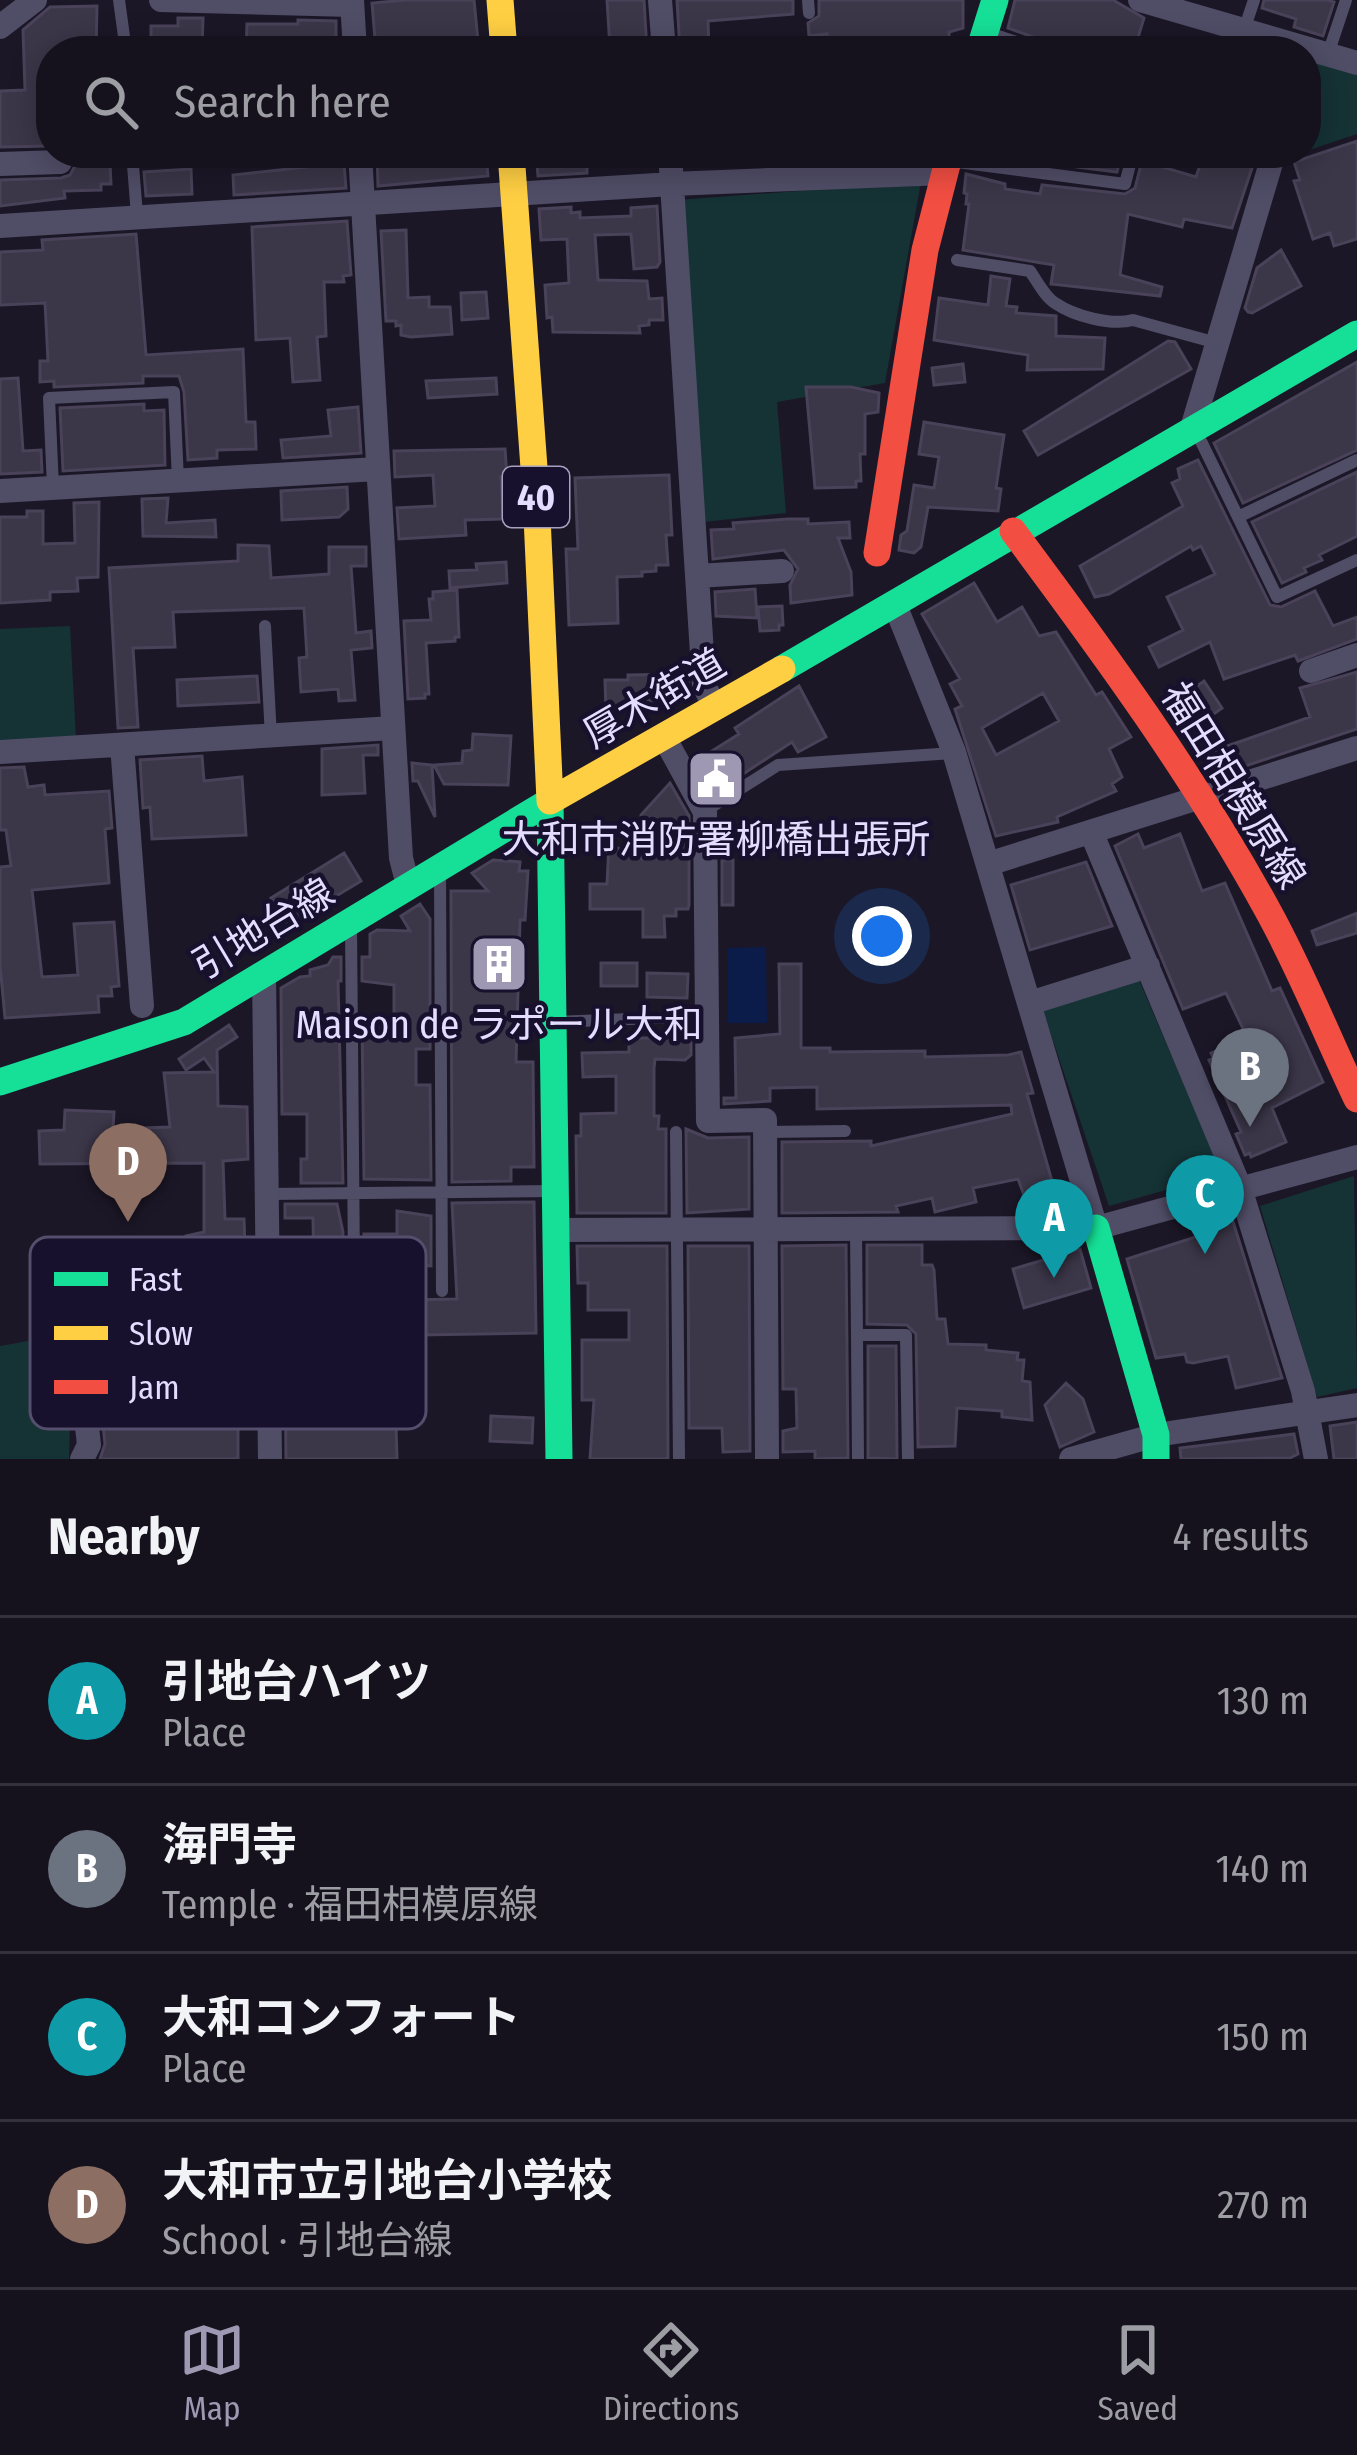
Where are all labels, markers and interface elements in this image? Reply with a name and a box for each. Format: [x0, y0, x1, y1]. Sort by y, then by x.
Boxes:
search box [36, 36, 1321, 168]
icon: search [78, 69, 144, 135]
text: Search here [174, 75, 391, 129]
road number: 40 [503, 467, 569, 527]
street label: 厚木街道 [575, 640, 734, 758]
street label: 福田相模原線 [1152, 674, 1315, 897]
public building icon: 大和市消防署柳橋出張所 [685, 748, 747, 810]
place label: 大和市消防署柳橋出張所 [501, 817, 931, 863]
street label: 引地台線 [185, 869, 342, 989]
your location [852, 906, 912, 966]
building icon: Maison de ラポール大和 [468, 933, 530, 995]
place label: Maison de ラポール大和 [296, 1002, 702, 1048]
pin: B [1211, 1028, 1289, 1127]
pin: D [89, 1123, 167, 1222]
pin: C [1166, 1155, 1244, 1254]
pin: A [1015, 1179, 1093, 1278]
legend [30, 1237, 426, 1429]
text: Fast [129, 1260, 183, 1300]
text: Slow [129, 1314, 193, 1354]
text: Jam [129, 1368, 180, 1408]
text: Nearby [48, 1506, 200, 1568]
text: 4 results [1172, 1514, 1309, 1560]
text: 引地台ハイツ [162, 1655, 431, 1709]
text: A [76, 1678, 98, 1724]
text: 130 m [1217, 1678, 1309, 1724]
text: Place [162, 1710, 246, 1756]
text: 海門寺 [162, 1818, 297, 1872]
text: B [76, 1846, 98, 1892]
text: 140 m [1215, 1846, 1309, 1892]
text: Temple · 福田相模原線 [162, 1882, 538, 1928]
text: 大和コンフォート [162, 1991, 521, 2045]
text: C [77, 2014, 97, 2060]
text: 150 m [1216, 2014, 1309, 2060]
text: Place [162, 2046, 246, 2092]
text: 大和市立引地台小学校 [162, 2154, 612, 2208]
text: D [75, 2182, 99, 2228]
text: 270 m [1217, 2182, 1309, 2228]
text: School · 引地台線 [162, 2218, 453, 2264]
tab: Map [179, 2317, 245, 2429]
tab: Directions [603, 2317, 739, 2429]
tab: Saved [1097, 2317, 1178, 2429]

